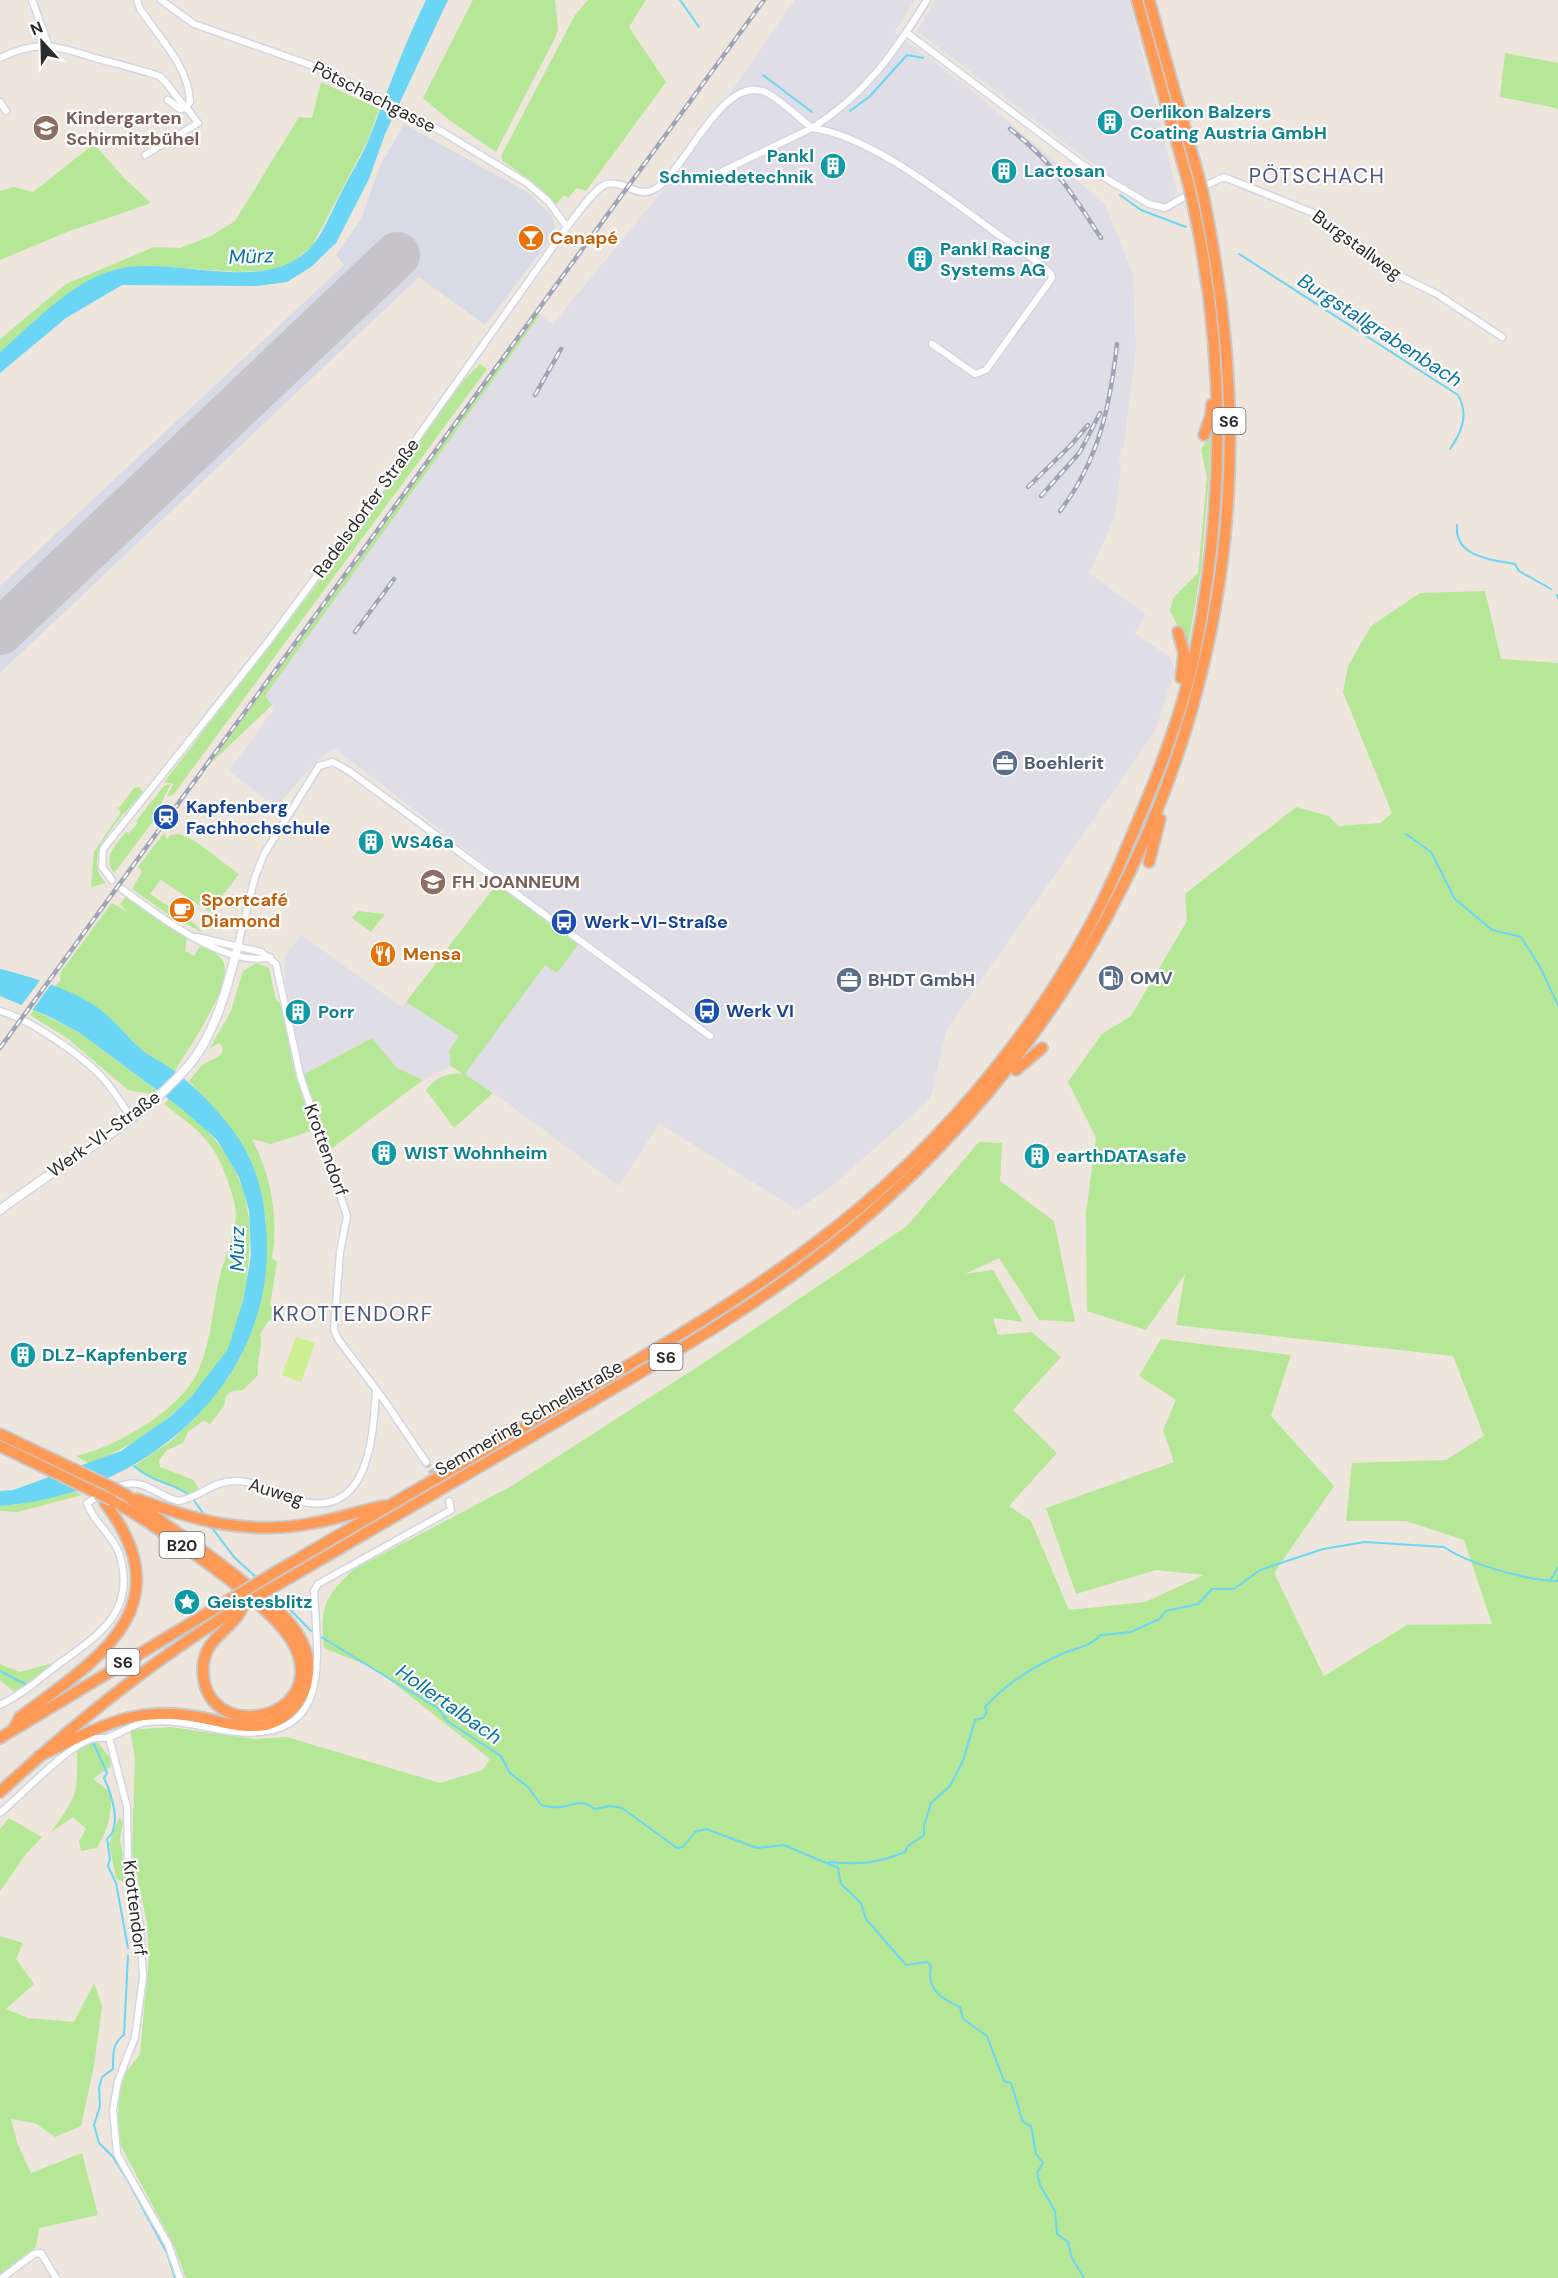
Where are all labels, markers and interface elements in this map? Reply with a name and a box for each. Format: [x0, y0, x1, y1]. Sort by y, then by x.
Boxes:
north arrow [12, 12, 72, 72]
text: N [27, 17, 46, 40]
street label: Pötschachgasse [308, 56, 440, 138]
place label: Oerlikon Balzers Coating Austria GmbH [1130, 100, 1327, 145]
place label: Kindergarten Schirmitzbühel [66, 106, 199, 151]
building icon: Oerlikon Balzers Coating Austria GmbH [1095, 107, 1125, 137]
school or university icon: Kindergarten Schirmitzbühel [31, 113, 61, 143]
place label: Pankl Schmiedetechnik [659, 144, 815, 189]
building icon: Pankl Schmiedetechnik [818, 151, 848, 181]
building icon: Lactosan [989, 156, 1019, 186]
place label: Lactosan [1024, 159, 1105, 183]
district label: PÖTSCHACH [1249, 162, 1385, 190]
street label: Burgstallweg [1308, 204, 1406, 286]
bar icon: Canapé [516, 223, 546, 253]
place label: Canapé [550, 226, 618, 250]
place label: Pankl Racing Systems AG [940, 237, 1051, 282]
water label: Mürz [228, 242, 275, 270]
building icon: Pankl Racing Systems AG [905, 244, 935, 274]
water label: Burgstallgrabenbach [1293, 267, 1467, 393]
road number: S6 [1212, 408, 1246, 434]
street label: Radelsdorfer Straße [307, 434, 425, 582]
office icon: Boehlerit [990, 748, 1020, 778]
place label: Boehlerit [1024, 751, 1104, 775]
place label: Kapfenberg Fachhochschule [186, 795, 330, 840]
station icon: Kapfenberg Fachhochschule [151, 802, 181, 832]
building icon: WS46a [356, 827, 386, 857]
place label: WS46a [391, 830, 454, 854]
school or university icon: FH JOANNEUM [418, 867, 448, 897]
place label: FH JOANNEUM [452, 870, 580, 894]
place label: Sportcafé Diamond [201, 888, 288, 933]
cafe icon: Sportcafé Diamond [167, 895, 197, 925]
bus stop icon: Werk-VI-Straße [549, 907, 579, 937]
place label: Werk-VI-Straße [584, 910, 728, 934]
restaurant icon: Mensa [368, 939, 398, 969]
place label: Mensa [403, 942, 461, 966]
fuel station icon: OMV [1096, 963, 1126, 993]
office icon: BHDT GmbH [834, 965, 864, 995]
place label: OMV [1130, 966, 1173, 990]
place label: BHDT GmbH [868, 968, 975, 992]
bus stop icon: Werk VI [692, 996, 722, 1026]
building icon: Porr [283, 997, 313, 1027]
place label: Werk VI [726, 999, 794, 1023]
place label: Porr [318, 1000, 354, 1024]
street label: Werk-VI-Straße [43, 1085, 165, 1183]
street label: Krottendorf [298, 1101, 354, 1199]
building icon: WIST Wohnheim [369, 1138, 399, 1168]
place label: WIST Wohnheim [404, 1141, 547, 1165]
building icon: earthDATAsafe [1022, 1141, 1052, 1171]
place label: earthDATAsafe [1056, 1144, 1187, 1168]
water label: Mürz [224, 1226, 250, 1272]
district label: KROTTENDORF [272, 1300, 434, 1328]
building icon: DLZ-Kapfenberg [8, 1340, 38, 1370]
place label: DLZ-Kapfenberg [42, 1343, 188, 1367]
road number: S6 [650, 1344, 682, 1370]
street label: Semmering Schnellstraße [431, 1354, 627, 1482]
street label: Auweg [246, 1472, 306, 1512]
road number: B20 [160, 1532, 204, 1558]
place icon: Geistesblitz [172, 1587, 202, 1617]
place label: Geistesblitz [207, 1590, 312, 1614]
road number: S6 [106, 1649, 140, 1675]
water label: Hollertalbach [391, 1658, 507, 1750]
street label: Krottendorf [117, 1859, 153, 1957]

